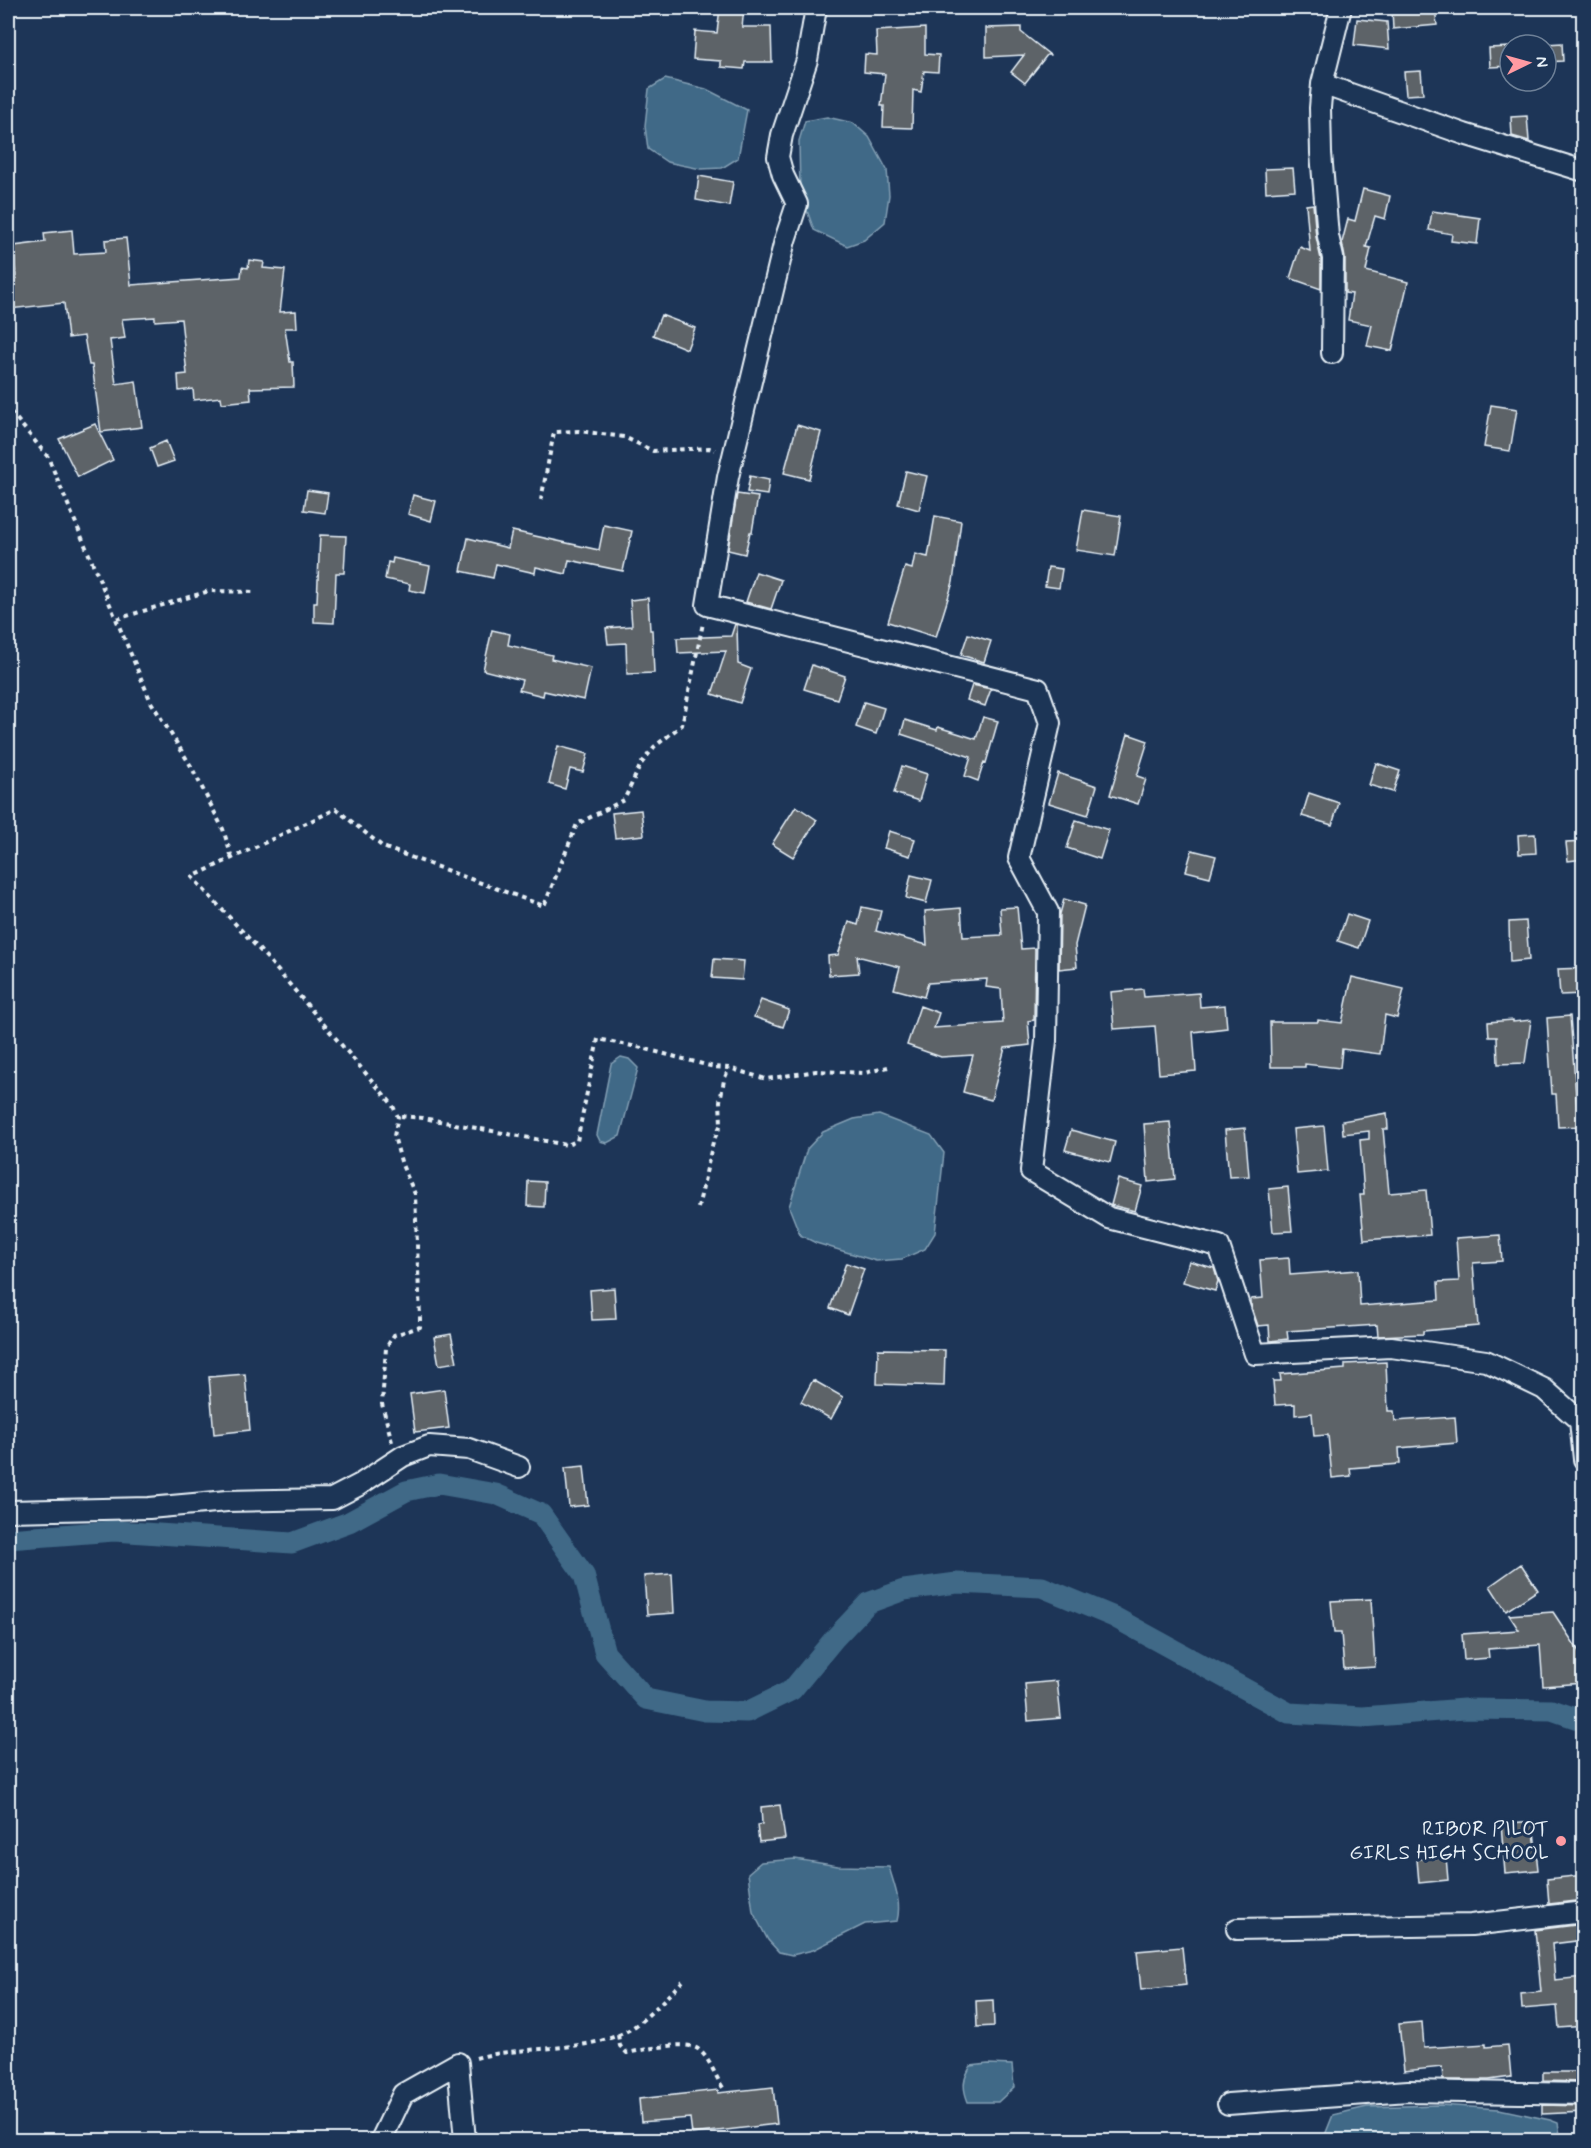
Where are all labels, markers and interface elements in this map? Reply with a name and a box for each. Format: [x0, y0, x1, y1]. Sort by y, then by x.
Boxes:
north arrow [1498, 33, 1558, 93]
text: N [1531, 56, 1552, 68]
place label: RIBOR PILOT GIRLS HIGH SCHOOL [1349, 1815, 1549, 1867]
marker: RIBOR PILOT GIRLS HIGH SCHOOL [1554, 1834, 1568, 1848]

